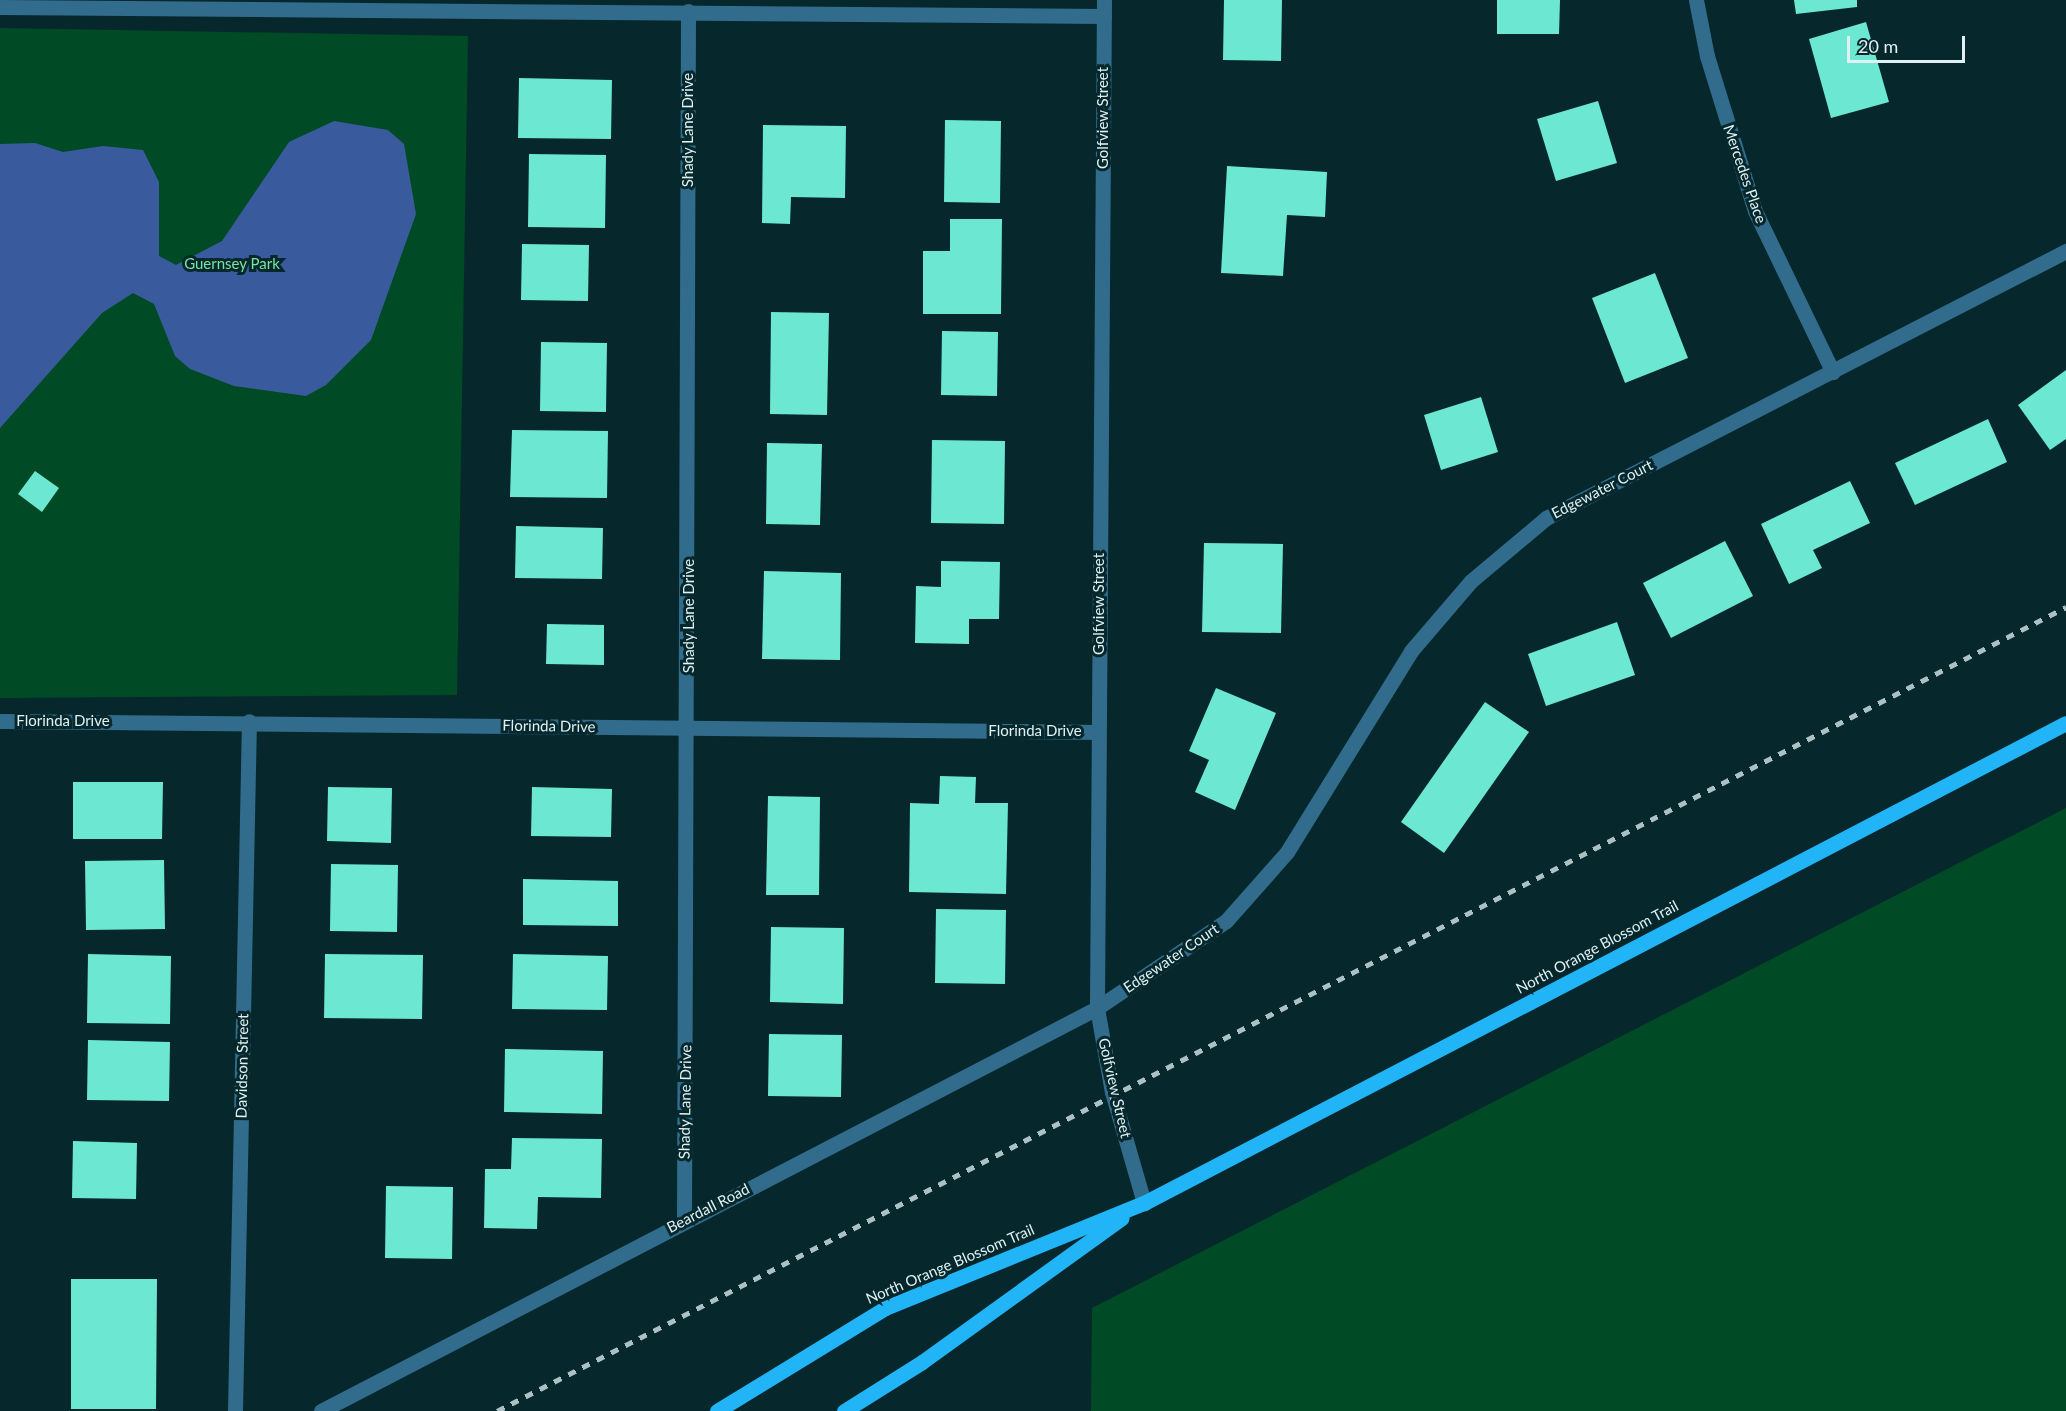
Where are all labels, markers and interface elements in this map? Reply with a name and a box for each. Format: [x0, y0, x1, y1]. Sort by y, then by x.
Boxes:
scale bar [1850, 24, 1968, 62]
text: 20 m [1858, 35, 1898, 57]
street label: Golfview Street [1094, 67, 1112, 169]
street label: Shady Lane Drive [679, 73, 697, 187]
street label: Mercedes Place [1720, 122, 1770, 226]
park label: Guernsey Park [184, 255, 280, 273]
street label: Edgewater Court [1548, 456, 1656, 522]
street label: Golfview Street [1090, 553, 1108, 655]
street label: Shady Lane Drive [680, 559, 698, 673]
street label: Florinda Drive [16, 712, 110, 730]
street label: Florinda Drive [502, 716, 596, 736]
street label: Florinda Drive [988, 722, 1082, 740]
street label: North Orange Blossom Trail [1513, 896, 1681, 998]
street label: Edgewater Court [1120, 919, 1222, 997]
street label: Davidson Street [232, 1013, 252, 1119]
street label: Golfview Street [1095, 1036, 1135, 1140]
street label: Shady Lane Drive [675, 1044, 695, 1160]
street label: Beardall Road [664, 1180, 752, 1236]
street label: North Orange Blossom Trail [863, 1220, 1037, 1308]

